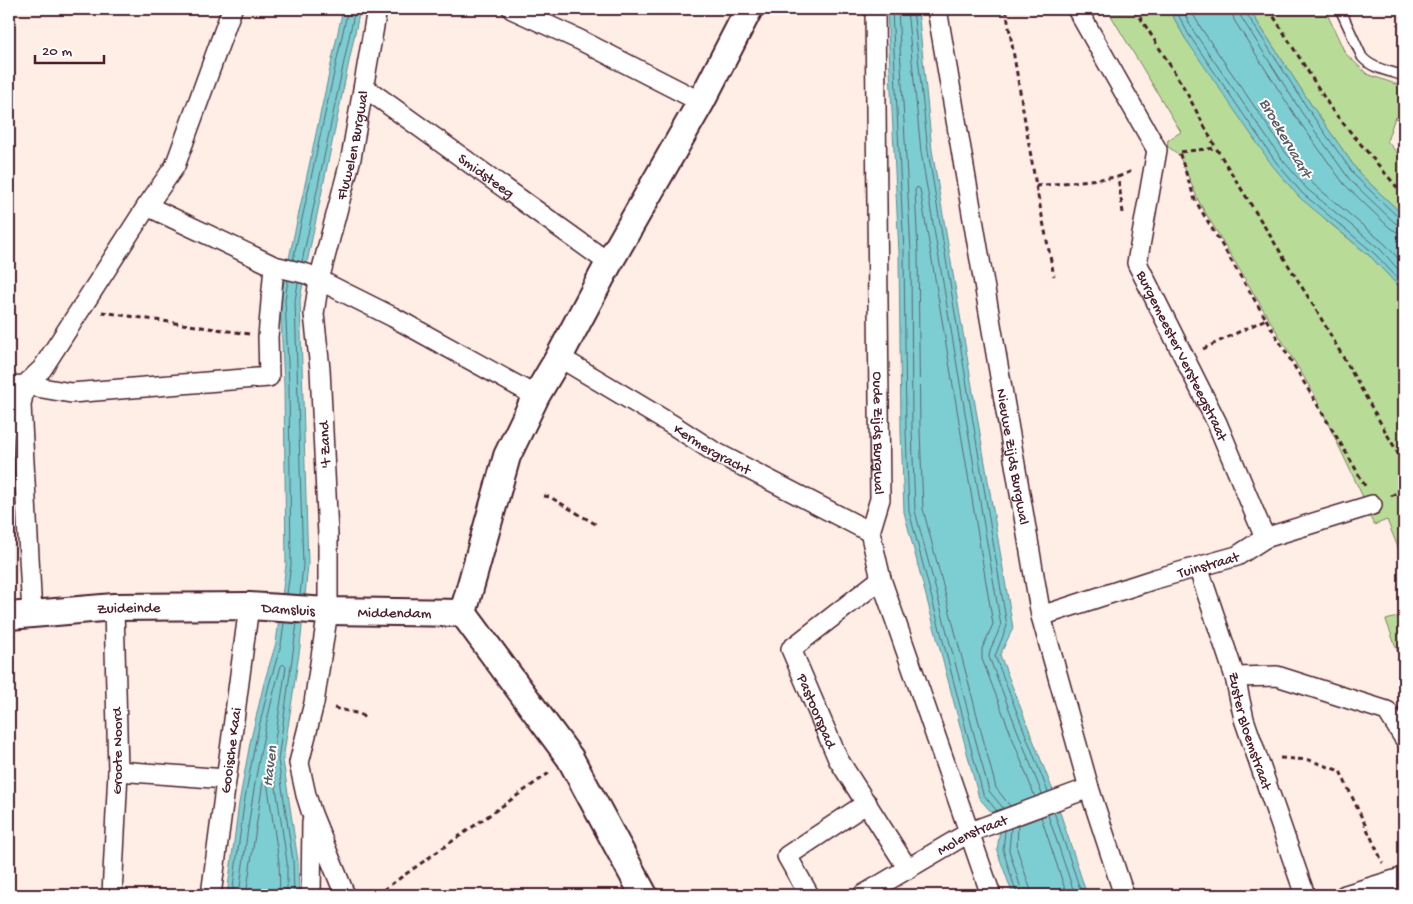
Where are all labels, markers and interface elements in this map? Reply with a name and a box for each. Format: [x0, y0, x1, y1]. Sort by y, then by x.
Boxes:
scale bar [35, 32, 104, 64]
text: 20 m [42, 43, 72, 61]
street label: Fluwelen Burgwal [333, 89, 374, 203]
water label: Broekervaart [1254, 96, 1316, 184]
street label: Smidsteeg [454, 150, 517, 203]
street label: Burgemeester Versteegstraat [1131, 267, 1231, 446]
street label: Oude Zijds Burgwal [868, 371, 887, 495]
street label: Nieuwe Zijds Burgwal [991, 387, 1032, 526]
street label: 't Zand [316, 420, 336, 469]
street label: Kermergracht [670, 421, 755, 481]
street label: Tuinstraat [1175, 548, 1243, 583]
street label: Zuideinde [96, 600, 161, 619]
street label: Damsluis [260, 600, 316, 621]
street label: Middendam [357, 604, 432, 624]
street label: Zuster Bloemstraat [1223, 670, 1275, 794]
street label: Pastoorspad [791, 671, 840, 752]
street label: Groote Noord [109, 706, 127, 795]
street label: Gooische Kaai [217, 706, 247, 795]
water label: Haven [260, 745, 283, 788]
street label: Molenstraat [934, 811, 1012, 860]

